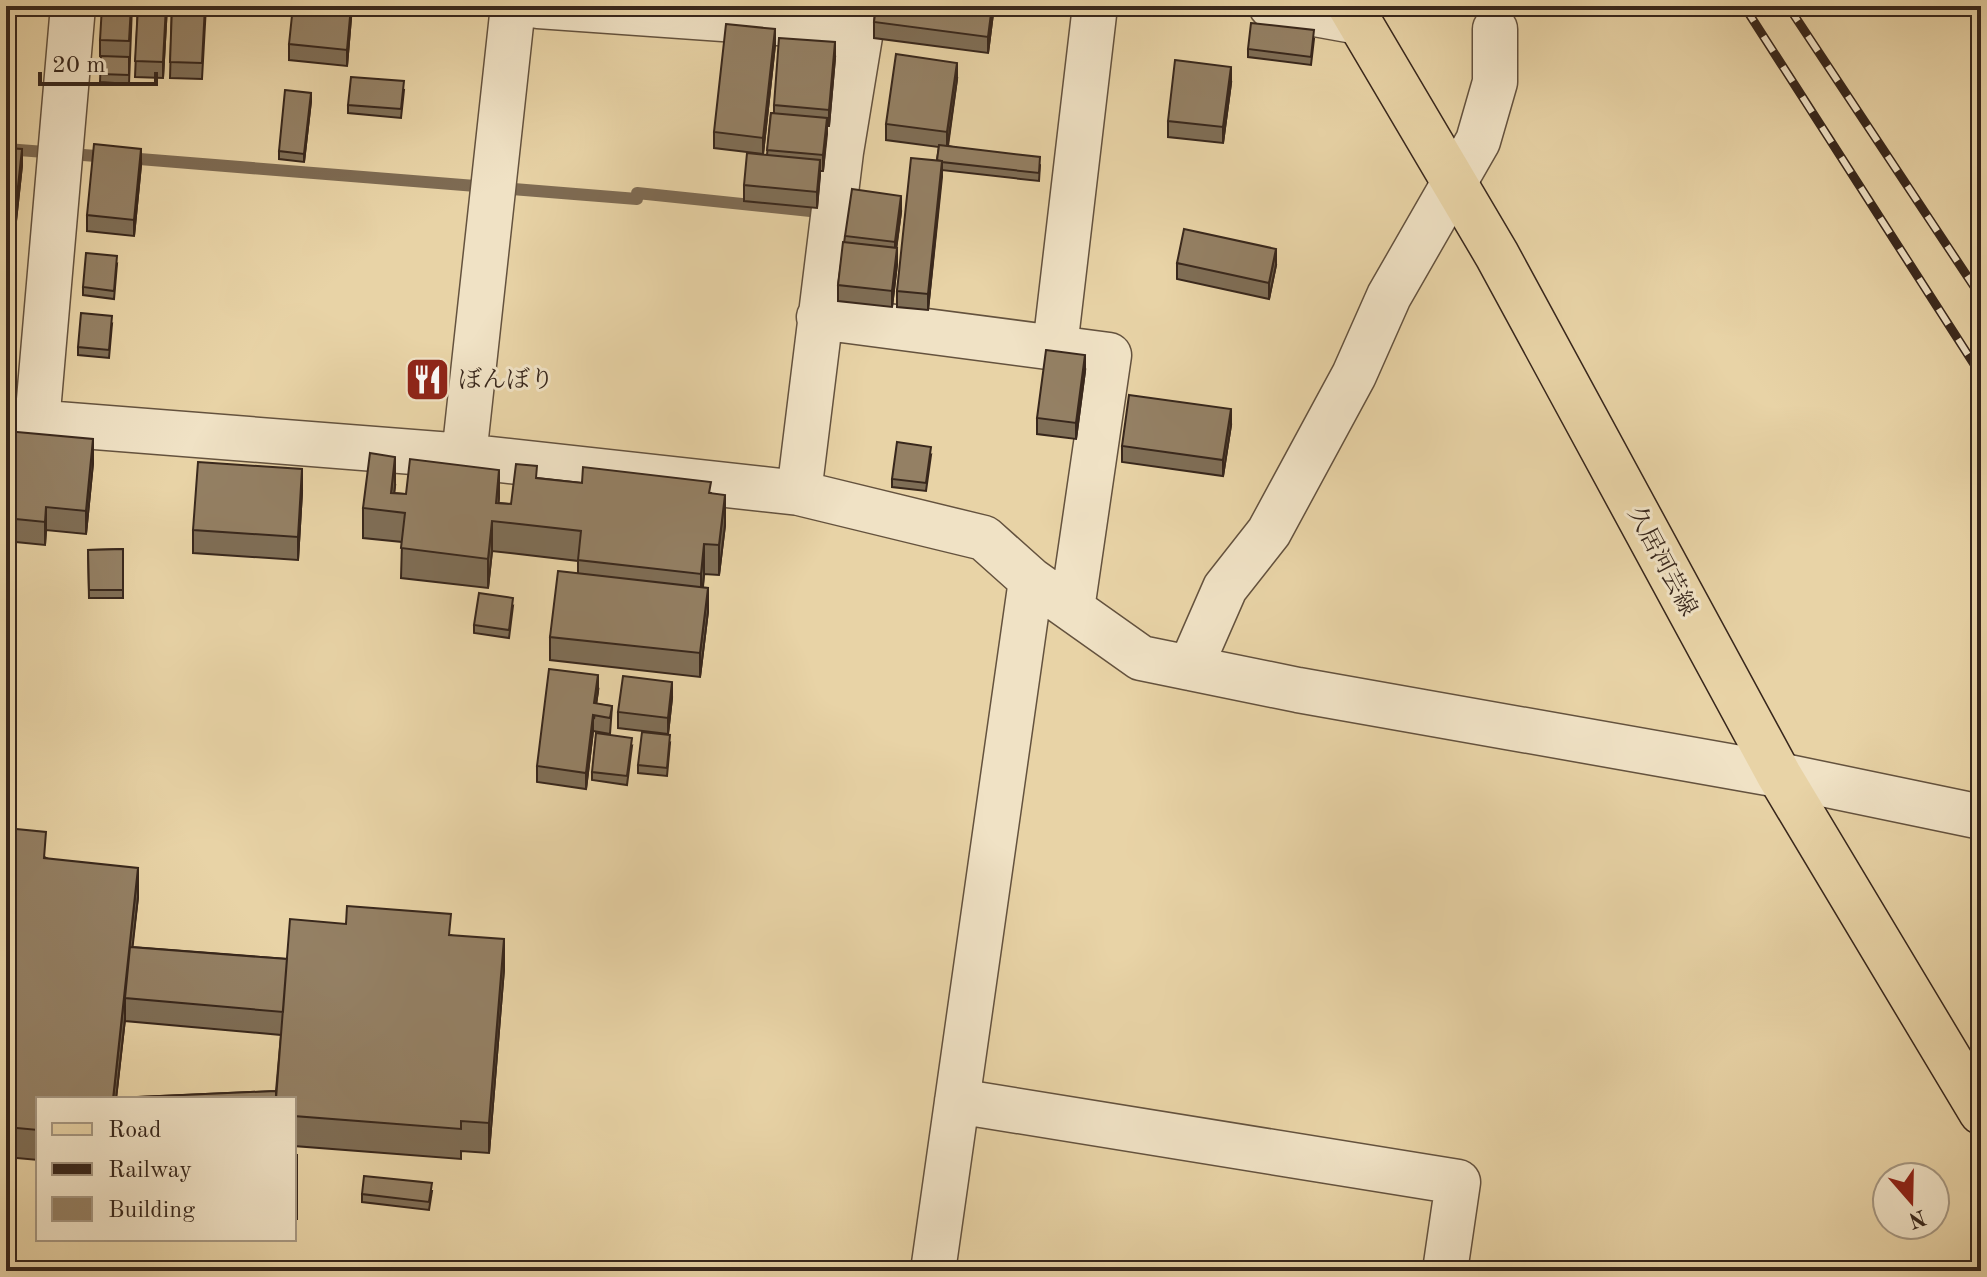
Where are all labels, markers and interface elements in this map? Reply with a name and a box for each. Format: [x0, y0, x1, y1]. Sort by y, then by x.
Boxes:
scale bar [40, 36, 156, 86]
text: 20 m [52, 54, 106, 78]
restaurant icon: ぼんぼり [403, 355, 451, 403]
place label: ぼんぼり [458, 366, 554, 393]
street label: 久居河芸線 [1622, 502, 1703, 621]
legend [36, 1097, 296, 1241]
text: Road [108, 1119, 161, 1143]
text: Railway [108, 1159, 192, 1183]
north arrow [1871, 1161, 1951, 1241]
text: Building [108, 1199, 195, 1223]
text: N [1905, 1205, 1929, 1231]

